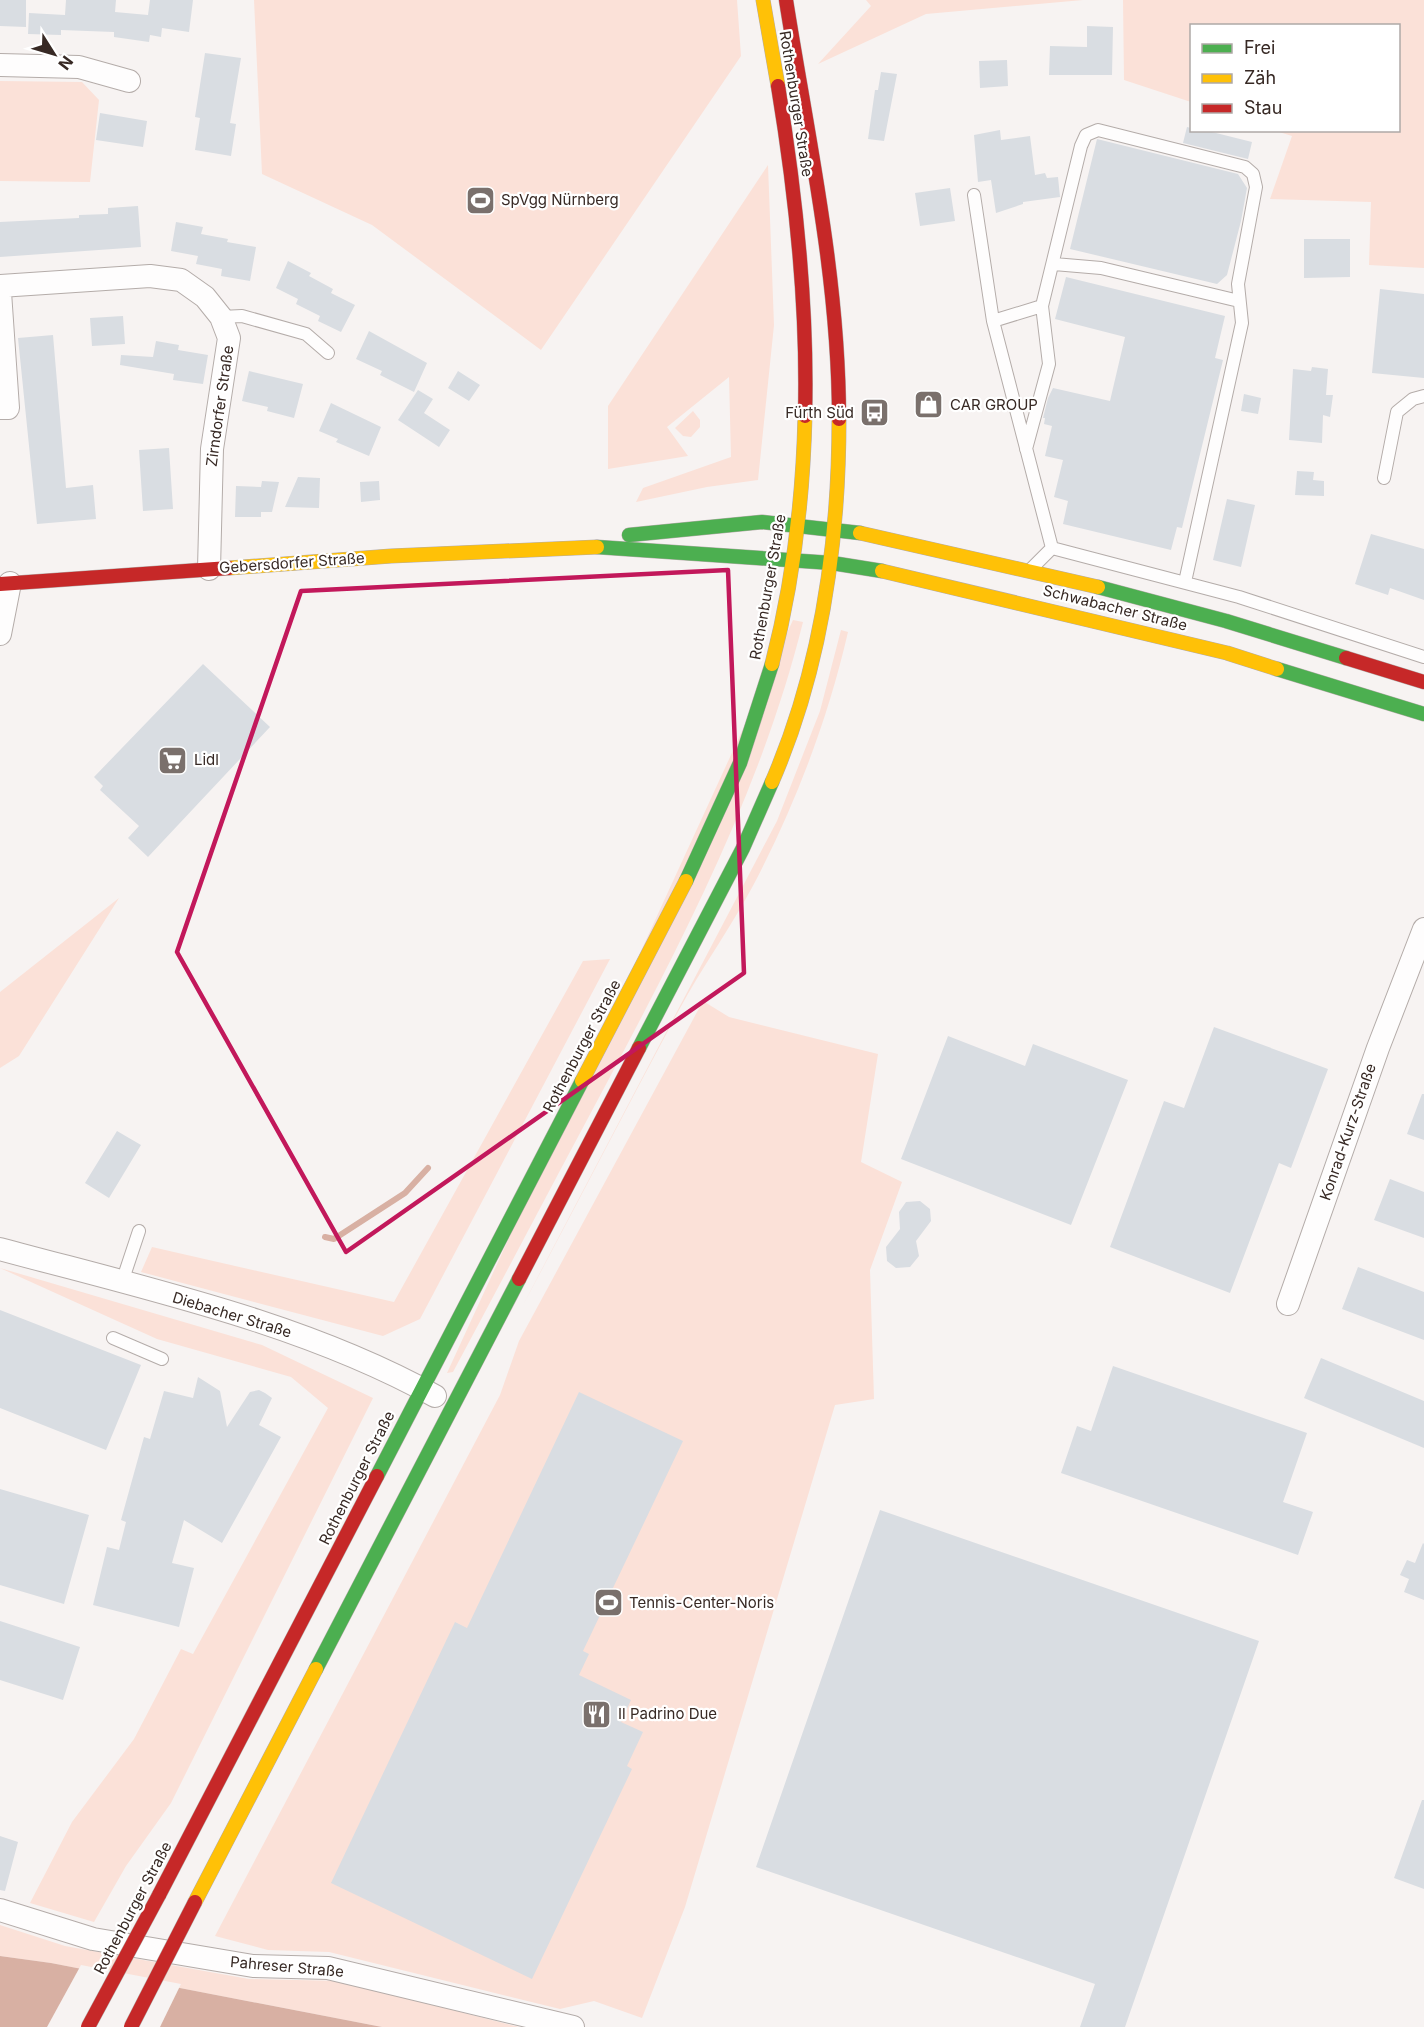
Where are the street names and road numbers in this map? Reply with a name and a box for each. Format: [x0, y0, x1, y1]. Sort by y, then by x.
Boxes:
street label: Rothenburger Straße [776, 30, 817, 178]
street label: Zirndorfer Straße [202, 344, 237, 468]
street label: Rothenburger Straße [745, 513, 790, 661]
street label: Gebersdorfer Straße [219, 548, 365, 577]
street label: Schwabacher Straße [1041, 580, 1189, 635]
street label: Rothenburger Straße [539, 976, 625, 1115]
street label: Konrad-Kurz-Straße [1315, 1061, 1380, 1203]
street label: Diebacher Straße [170, 1287, 294, 1342]
street label: Rothenburger Straße [315, 1408, 399, 1548]
street label: Rothenburger Straße [90, 1838, 176, 1977]
street label: Pahreser Straße [229, 1952, 345, 1981]

